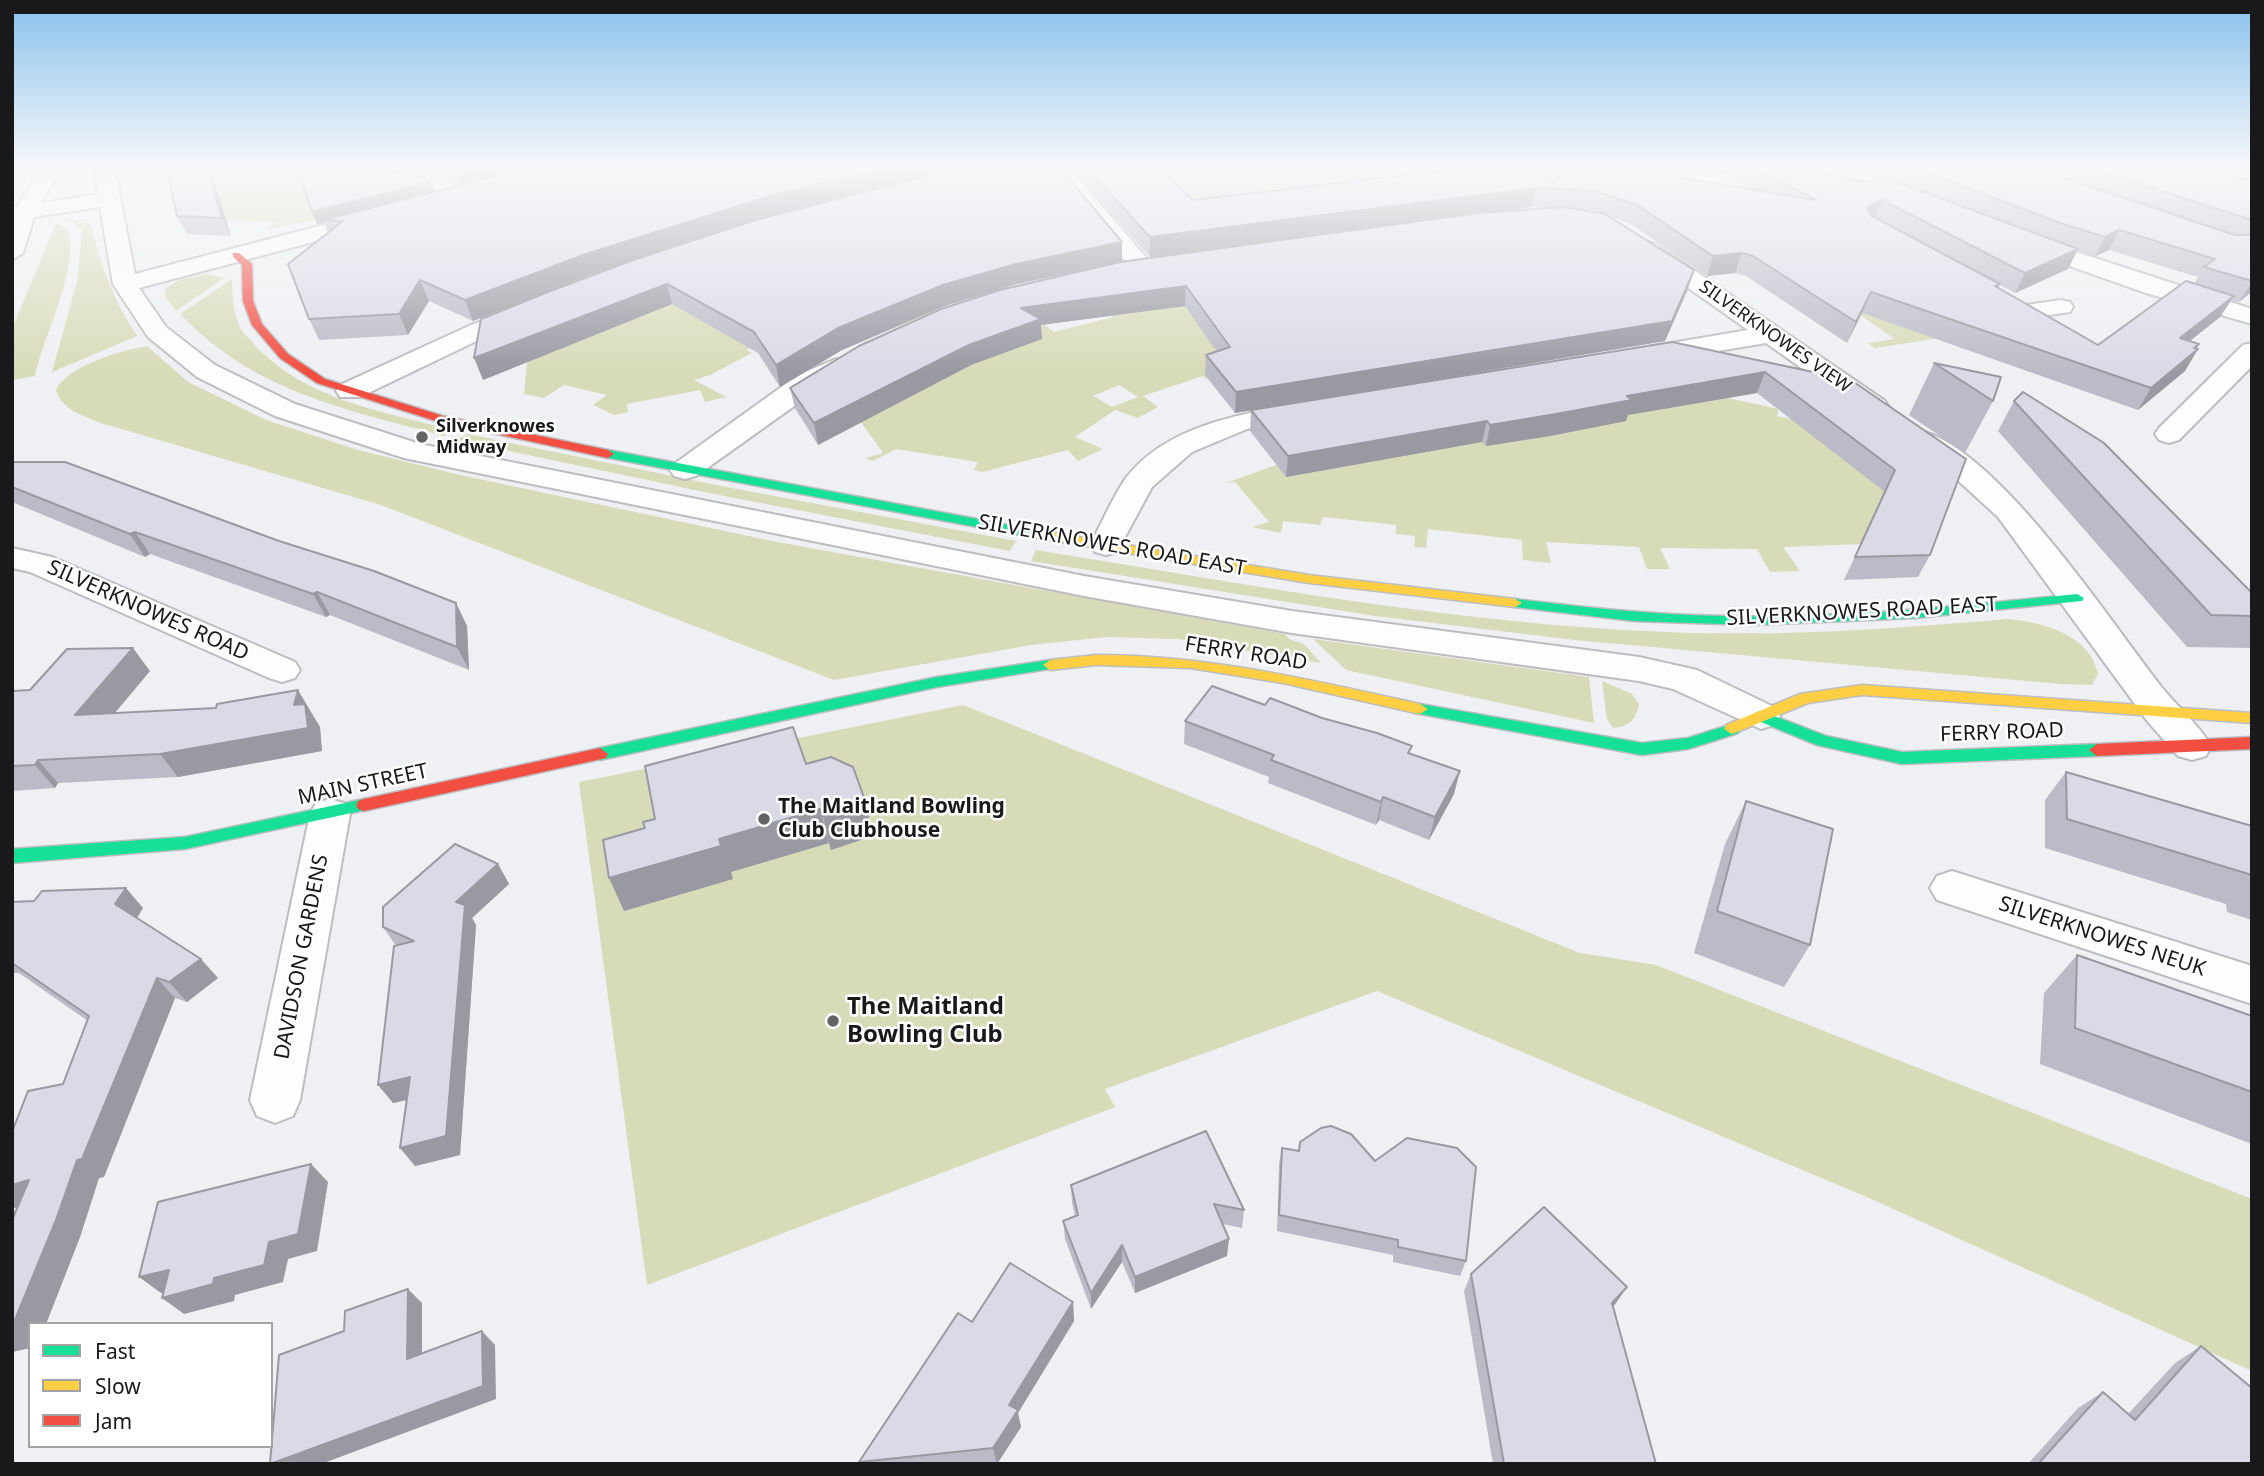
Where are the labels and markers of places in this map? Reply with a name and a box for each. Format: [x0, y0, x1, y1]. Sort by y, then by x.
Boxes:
place label: Silverknowes Midway [436, 416, 555, 458]
marker: Silverknowes Midway [414, 429, 430, 445]
place label: The Maitland Bowling Club Clubhouse [778, 794, 1005, 844]
marker: The Maitland Bowling Club Clubhouse [756, 811, 772, 827]
place label: The Maitland Bowling Club [847, 993, 1004, 1049]
marker: The Maitland Bowling Club [825, 1013, 841, 1029]

